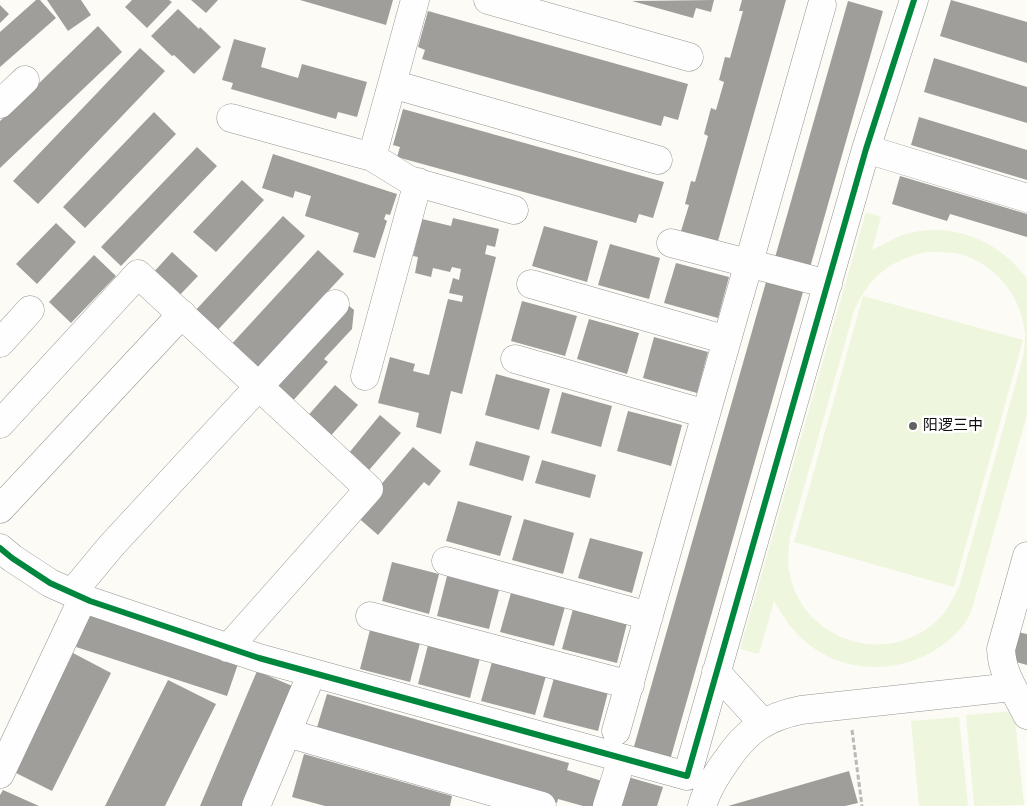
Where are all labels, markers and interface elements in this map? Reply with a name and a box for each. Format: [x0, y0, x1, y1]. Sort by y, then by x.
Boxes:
place label: 阳逻三中 [923, 417, 983, 435]
marker: 阳逻三中 [907, 420, 919, 432]

